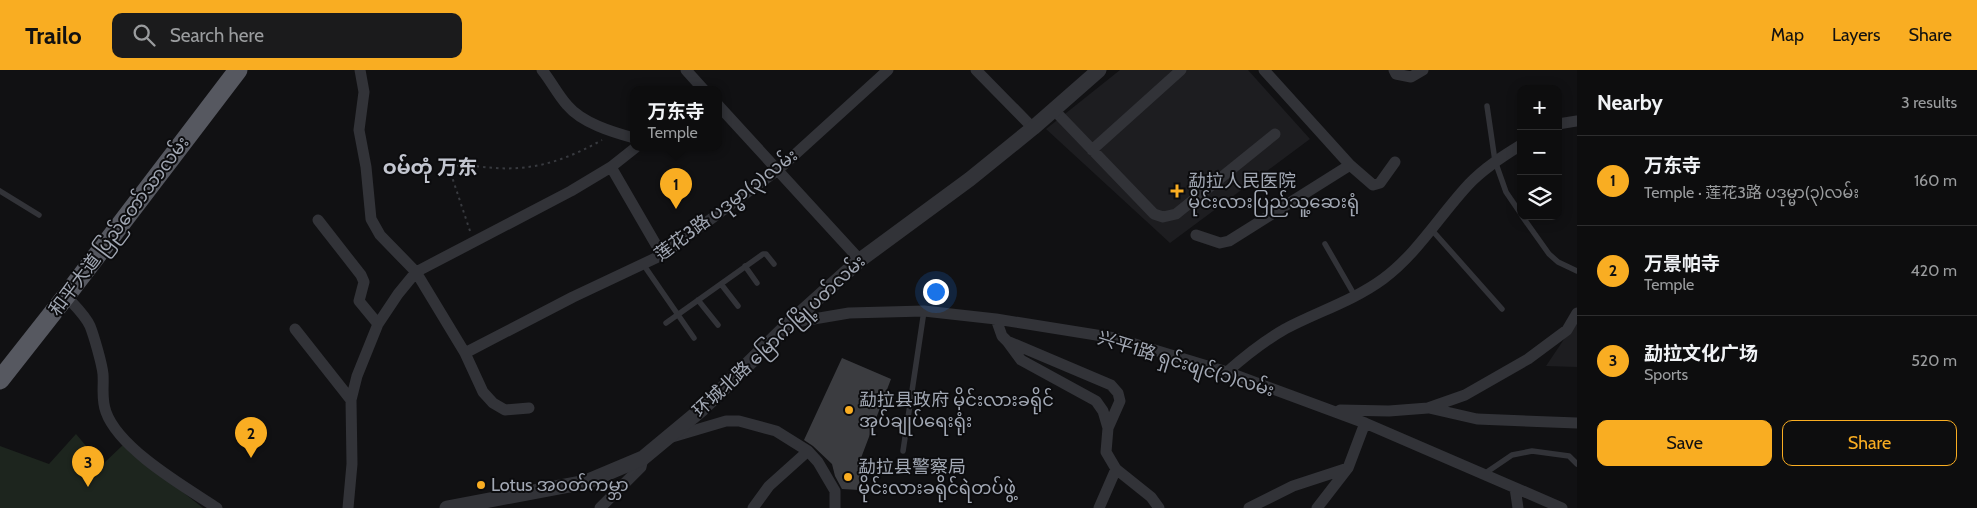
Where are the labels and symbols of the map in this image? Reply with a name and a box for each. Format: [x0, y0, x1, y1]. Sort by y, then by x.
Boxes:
street label: 和平大道 ပြည်တော်သာလမ်း [43, 131, 197, 322]
street label: 莲花3路 ပဒုမ္မာ(၃)လမ်း [649, 143, 804, 269]
district label: ဝမ်တုံ 万东 [383, 154, 477, 183]
pin: 1 [660, 168, 692, 209]
place label: 勐拉人民医院 မိုင်းလားပြည်သူ့ဆေးရုံ [1188, 170, 1359, 217]
marker: 勐拉人民医院 မိုင်းလားပြည်သူ့ဆေးရုံ [1170, 184, 1184, 198]
street label: 环城北路 မြောက်မြို့ပတ်လမ်း [686, 248, 872, 425]
your location [923, 279, 949, 305]
street label: 兴平1路 ရှင်းဖျင်(၁)လမ်း [1094, 325, 1278, 405]
place label: 勐拉县政府 မိုင်းလားခရိုင် အုပ်ချုပ်ရေးရုံး [859, 386, 1054, 436]
marker: 勐拉县政府 မိုင်းလားခရိုင် အုပ်ချုပ်ရေးရုံး [843, 404, 855, 416]
pin: 2 [235, 417, 267, 458]
pin: 3 [72, 446, 104, 487]
place label: 勐拉县警察局 မိုင်းလားခရိုင်ရဲတပ်ဖွဲ့ [858, 456, 1019, 503]
marker: 勐拉县警察局 မိုင်းလားခရိုင်ရဲတပ်ဖွဲ့ [842, 471, 854, 483]
place label: Lotus အဝတ်ကမ္ဘာ [491, 472, 629, 500]
marker: Lotus အဝတ်ကမ္ဘာ [475, 479, 487, 491]

